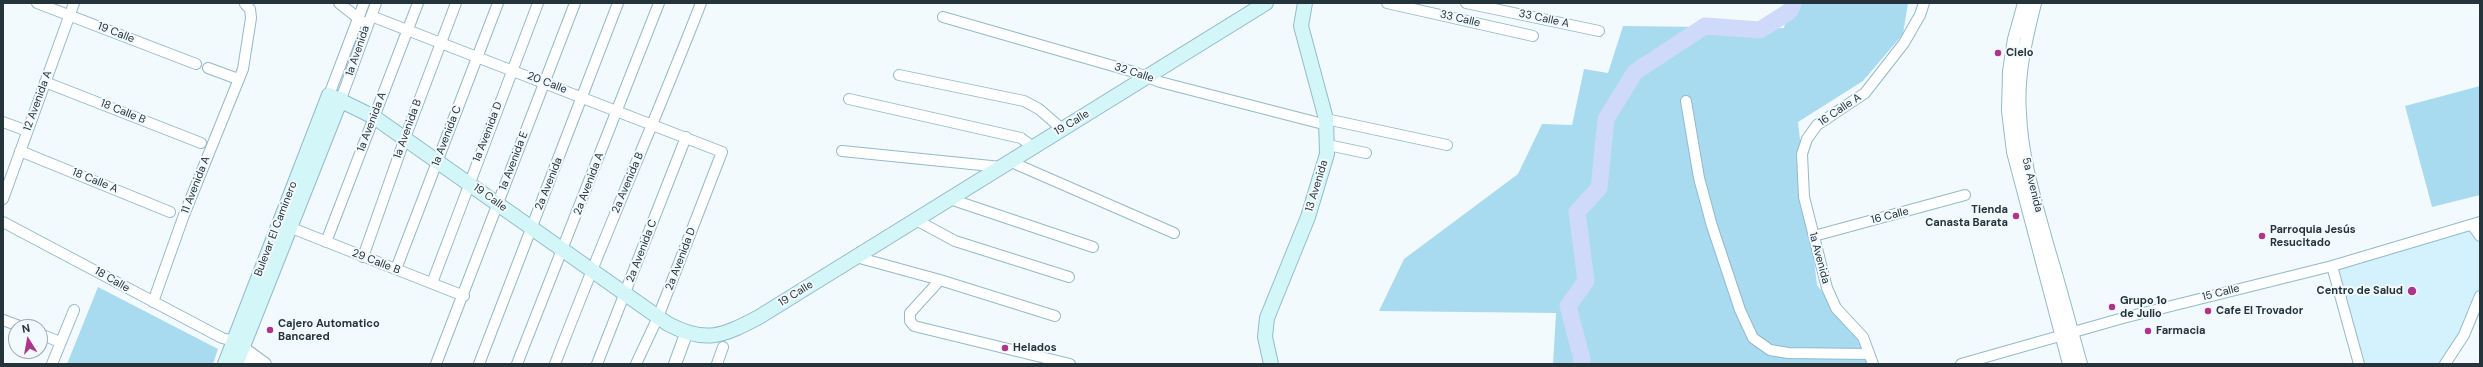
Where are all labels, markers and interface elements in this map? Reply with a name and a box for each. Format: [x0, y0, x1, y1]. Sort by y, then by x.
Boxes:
street label: 33 Calle A [1518, 7, 1570, 31]
street label: 33 Calle [1439, 8, 1481, 30]
street label: 19 Calle [96, 20, 136, 46]
street label: 1a Avenida [343, 24, 373, 78]
place label: Cielo [2006, 46, 2033, 60]
marker: Cielo [1993, 48, 2003, 58]
street label: 32 Calle [1113, 60, 1155, 86]
street label: 12 Avenida A [21, 69, 55, 133]
street label: 20 Calle [525, 69, 569, 97]
street label: 1a Avenida A [355, 90, 389, 154]
street label: 16 Calle A [1816, 91, 1864, 129]
street label: 18 Calle B [98, 97, 148, 127]
street label: 1a Avenida B [391, 97, 425, 161]
street label: 1a Avenida D [471, 100, 505, 164]
street label: 1a Avenida C [429, 104, 465, 168]
street label: 19 Calle [1052, 107, 1092, 139]
street label: 1a Avenida E [497, 130, 531, 192]
street label: 2a Avenida B [609, 150, 647, 216]
street label: 2a Avenida A [571, 151, 607, 217]
street label: 11 Avenida A [179, 154, 213, 216]
street label: 2a Avenida [532, 156, 566, 212]
street label: 5a Avenida [2019, 156, 2045, 214]
street label: 13 Avenida [1303, 159, 1331, 213]
street label: 18 Calle A [70, 166, 120, 196]
street label: Bulevar El Caminero [252, 180, 300, 278]
street label: 19 Calle [471, 181, 509, 215]
place label: Tienda Canasta Barata [1925, 203, 2008, 229]
street label: 16 Calle [1870, 205, 1910, 227]
marker: Tienda Canasta Barata [2011, 211, 2021, 221]
street label: 2a Avenida C [624, 218, 660, 284]
place label: Parroquia Jesús Resucitado [2270, 223, 2356, 249]
street label: 2a Avenida D [663, 226, 699, 292]
street label: 1a Avenida [1806, 231, 1832, 285]
marker: Parroquia Jesús Resucitado [2257, 231, 2267, 241]
street label: 29 Calle B [350, 247, 402, 277]
street label: 18 Calle [92, 265, 132, 295]
street label: 19 Calle [776, 278, 816, 310]
street label: 15 Calle [2201, 282, 2241, 304]
place label: Centro de Salud [2317, 284, 2403, 298]
marker: Centro de Salud [2406, 285, 2418, 297]
place label: Grupo 1o de Julio [2120, 294, 2167, 320]
marker: Grupo 1o de Julio [2107, 302, 2117, 312]
place label: Cafe El Trovador [2216, 304, 2303, 318]
marker: Cafe El Trovador [2203, 306, 2213, 316]
place label: Cajero Automatico Bancared [278, 317, 380, 343]
north arrow [8, 319, 48, 359]
text: N [21, 321, 31, 336]
place label: Farmacia [2156, 324, 2206, 338]
marker: Cajero Automatico Bancared [265, 325, 275, 335]
marker: Farmacia [2143, 326, 2153, 336]
place label: Helados [1013, 341, 1057, 355]
marker: Helados [1000, 343, 1010, 353]

